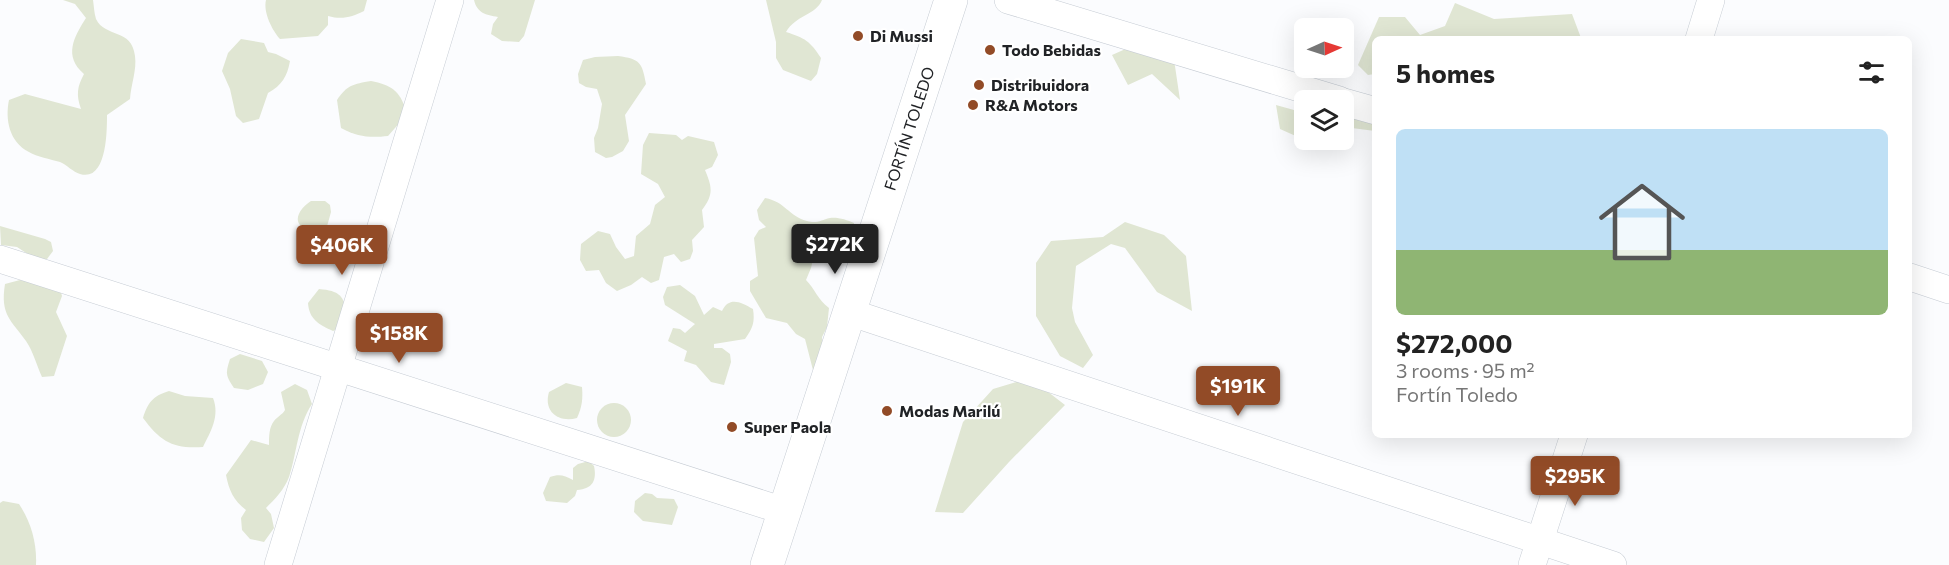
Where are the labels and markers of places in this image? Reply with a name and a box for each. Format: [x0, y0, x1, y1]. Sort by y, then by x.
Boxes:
place label: Di Mussi [870, 26, 933, 45]
marker: Di Mussi [851, 29, 865, 43]
place label: Todo Bebidas [1002, 40, 1101, 59]
marker: Todo Bebidas [983, 43, 997, 57]
place label: Distribuidora [991, 75, 1089, 94]
marker: Distribuidora [972, 78, 986, 92]
place label: R&A Motors [985, 95, 1078, 114]
marker: R&A Motors [966, 98, 980, 112]
pin: $272K [793, 224, 877, 275]
pin: $406K [300, 225, 384, 276]
pin: $158K [357, 313, 441, 364]
pin: $191K [1196, 366, 1280, 417]
place label: Modas Marilú [899, 401, 1000, 420]
marker: Modas Marilú [880, 404, 894, 418]
place label: Super Paola [744, 417, 831, 436]
marker: Super Paola [725, 420, 739, 434]
pin: $295K [1533, 456, 1617, 507]

